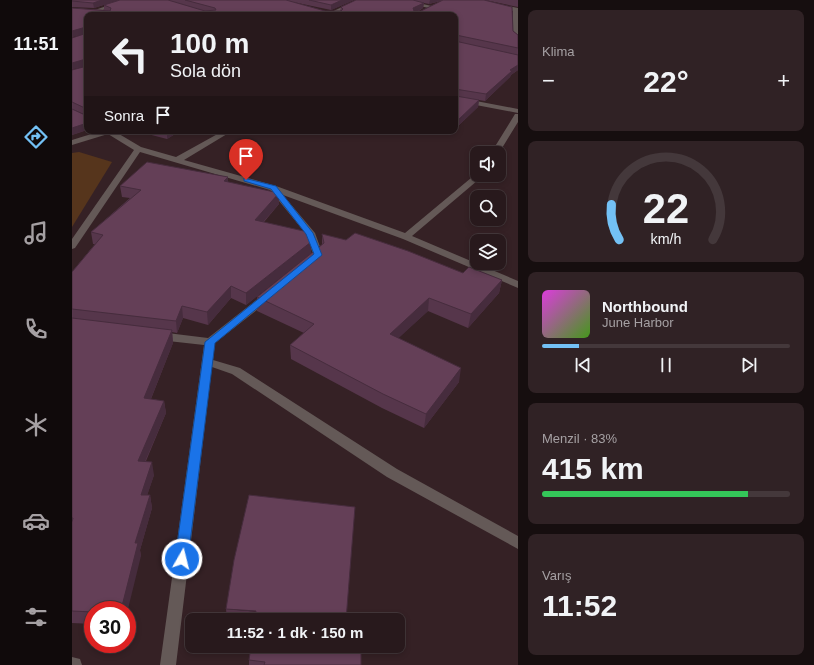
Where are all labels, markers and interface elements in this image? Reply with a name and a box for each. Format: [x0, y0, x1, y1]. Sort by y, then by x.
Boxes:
icon: left [104, 28, 156, 80]
text: 100 m [170, 28, 249, 59]
text: 11:51 [13, 34, 59, 54]
text: Klima [542, 44, 575, 59]
text: Sola dön [170, 61, 241, 81]
text: 22° [643, 65, 689, 98]
text: − [542, 68, 555, 93]
text: + [777, 68, 790, 93]
icon: arrive [152, 104, 174, 126]
text: Sonra [104, 107, 144, 124]
icon: directions [22, 123, 50, 151]
pin [229, 139, 263, 180]
icon: arrive [235, 145, 257, 167]
map controls [470, 146, 506, 270]
button: sound [470, 146, 506, 182]
text: 22 [643, 184, 689, 231]
button: search [470, 190, 506, 226]
icon: music [22, 219, 50, 247]
text: km/h [651, 230, 682, 246]
button: layers [470, 234, 506, 270]
text: Northbound [602, 298, 688, 315]
icon: phone [22, 315, 50, 343]
text: June Harbor [602, 315, 674, 330]
icon: previous [572, 354, 594, 376]
icon: pause [655, 354, 677, 376]
icon: next [738, 354, 760, 376]
icon: climate [22, 411, 50, 439]
text: Menzil · 83% [542, 431, 617, 446]
text: 415 km [542, 452, 644, 485]
icon: car [22, 507, 50, 535]
position arrow [161, 538, 203, 580]
text: Varış [542, 568, 571, 583]
text: 11:52 [542, 589, 617, 622]
speed limit sign: 30 [84, 601, 136, 653]
icon: filters [22, 603, 50, 631]
text: 11:52 · 1 dk · 150 m [227, 624, 363, 641]

